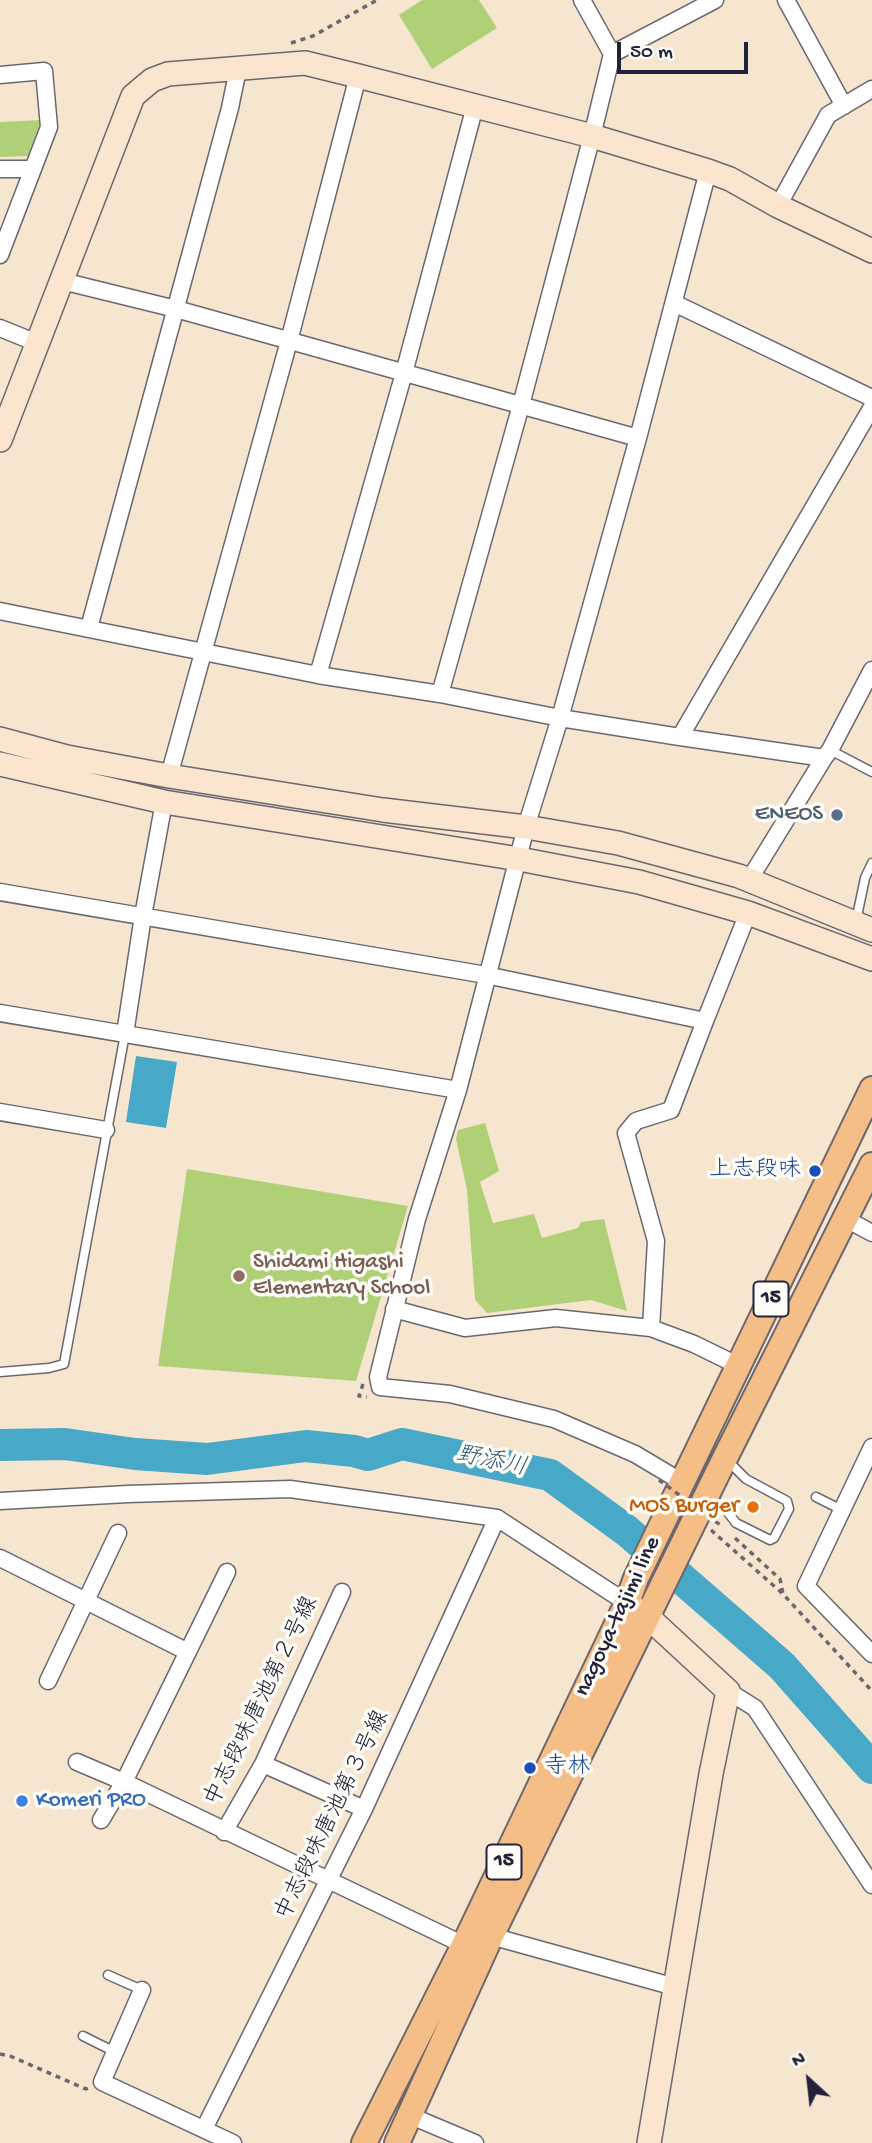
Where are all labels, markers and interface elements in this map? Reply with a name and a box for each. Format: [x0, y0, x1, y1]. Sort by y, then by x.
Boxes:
scale bar [620, 28, 751, 72]
text: 50 m [630, 41, 673, 66]
place label: ENEOS [755, 801, 823, 829]
marker: ENEOS [829, 807, 845, 823]
place label: 上志段味 [709, 1157, 801, 1185]
marker: 上志段味 [807, 1163, 823, 1179]
place label: Shidami Higashi Elementary School [253, 1249, 430, 1303]
marker: Shidami Higashi Elementary School [231, 1268, 247, 1284]
road number: 15 [754, 1282, 788, 1316]
water label: 野添川 [453, 1441, 529, 1485]
place label: MOS Burger [629, 1493, 739, 1521]
marker: MOS Burger [745, 1499, 761, 1515]
street label: nagoya-tajimi line [570, 1533, 668, 1701]
street label: 中志段味唐池第２号線 [200, 1593, 326, 1811]
street label: 中志段味唐池第３号線 [271, 1707, 397, 1925]
place label: 寺林 [544, 1754, 590, 1782]
marker: 寺林 [522, 1760, 538, 1776]
place label: Komeri PRO [36, 1787, 146, 1815]
marker: Komeri PRO [14, 1793, 30, 1809]
road number: 15 [486, 1844, 522, 1880]
north arrow [774, 2045, 844, 2115]
text: N [788, 2048, 810, 2074]

